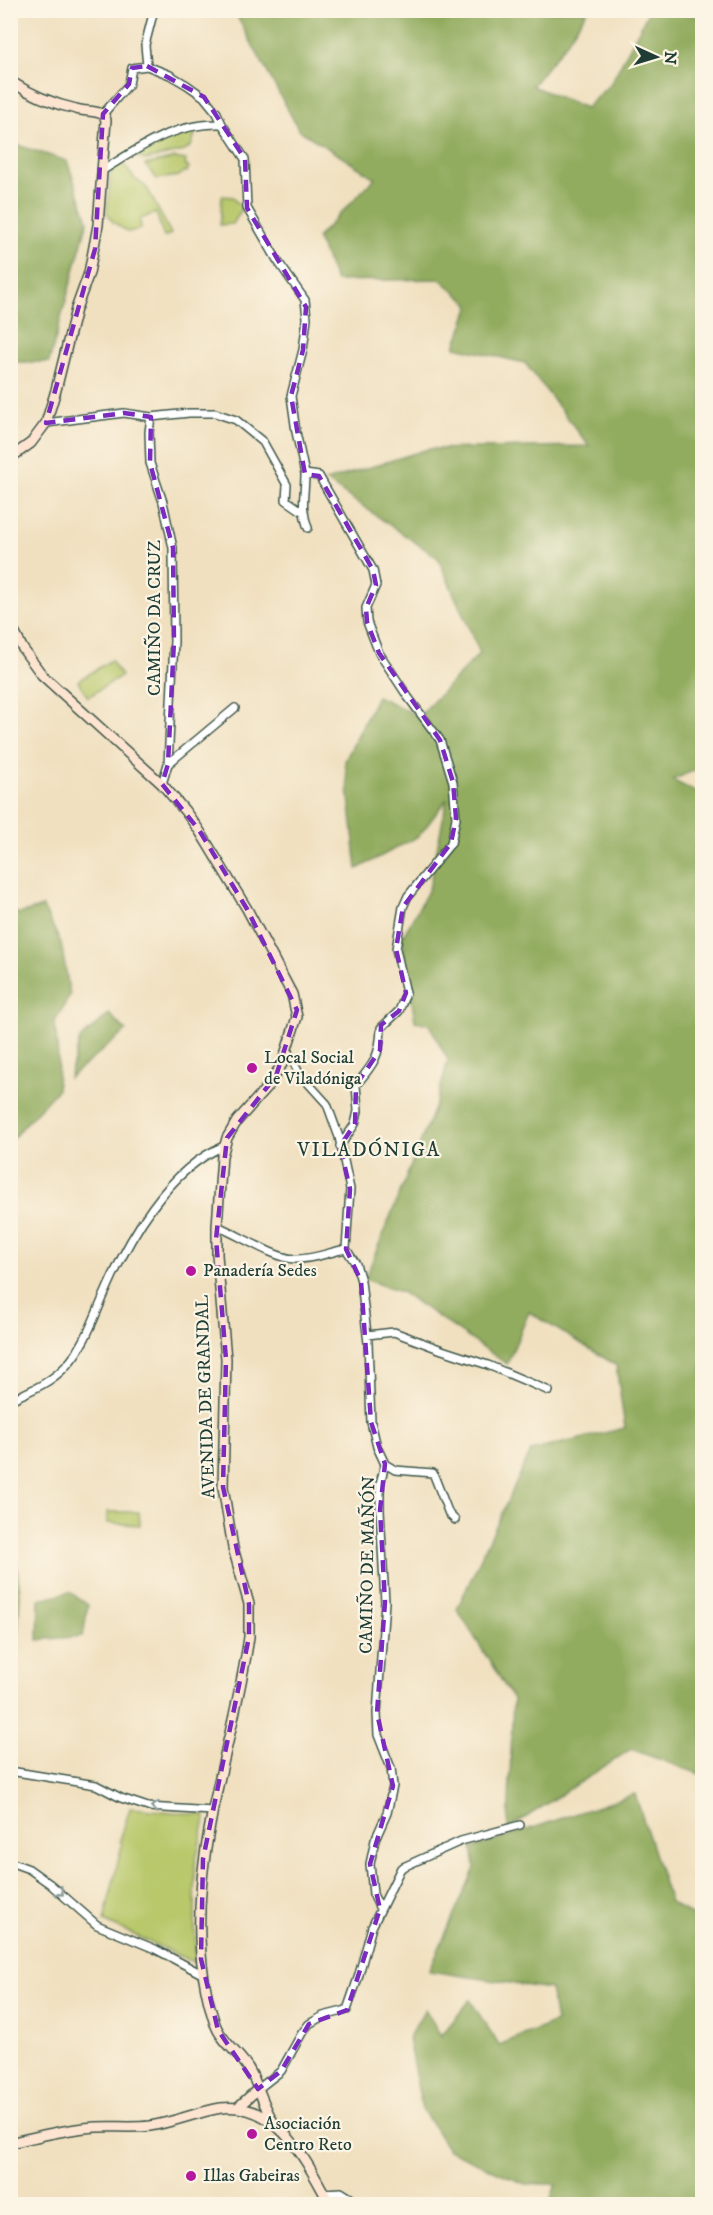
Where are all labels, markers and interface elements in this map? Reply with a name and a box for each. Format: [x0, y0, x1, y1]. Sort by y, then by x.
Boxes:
north arrow [626, 27, 686, 87]
text: N [660, 51, 680, 65]
street label: CAMIÑO DA CRUZ [143, 539, 166, 696]
place label: Local Social de Viladóniga [264, 1047, 362, 1090]
marker: Local Social de Viladóniga [245, 1061, 259, 1075]
district label: VILADÓNIGA [296, 1137, 441, 1163]
place label: Panadería Sedes [203, 1260, 317, 1282]
marker: Panadería Sedes [184, 1264, 198, 1278]
street label: AVENIDA DE GRANDAL [191, 1295, 221, 1499]
street label: CAMIÑO DE MAÑÓN [354, 1476, 381, 1654]
one-way arrow [150, 1801, 159, 1814]
one-way arrow [53, 1885, 64, 1896]
place label: Asociación Centro Reto [264, 2113, 352, 2156]
marker: Asociación Centro Reto [245, 2127, 259, 2141]
place label: Illas Gabeiras [203, 2165, 300, 2187]
marker: Illas Gabeiras [184, 2169, 198, 2183]

